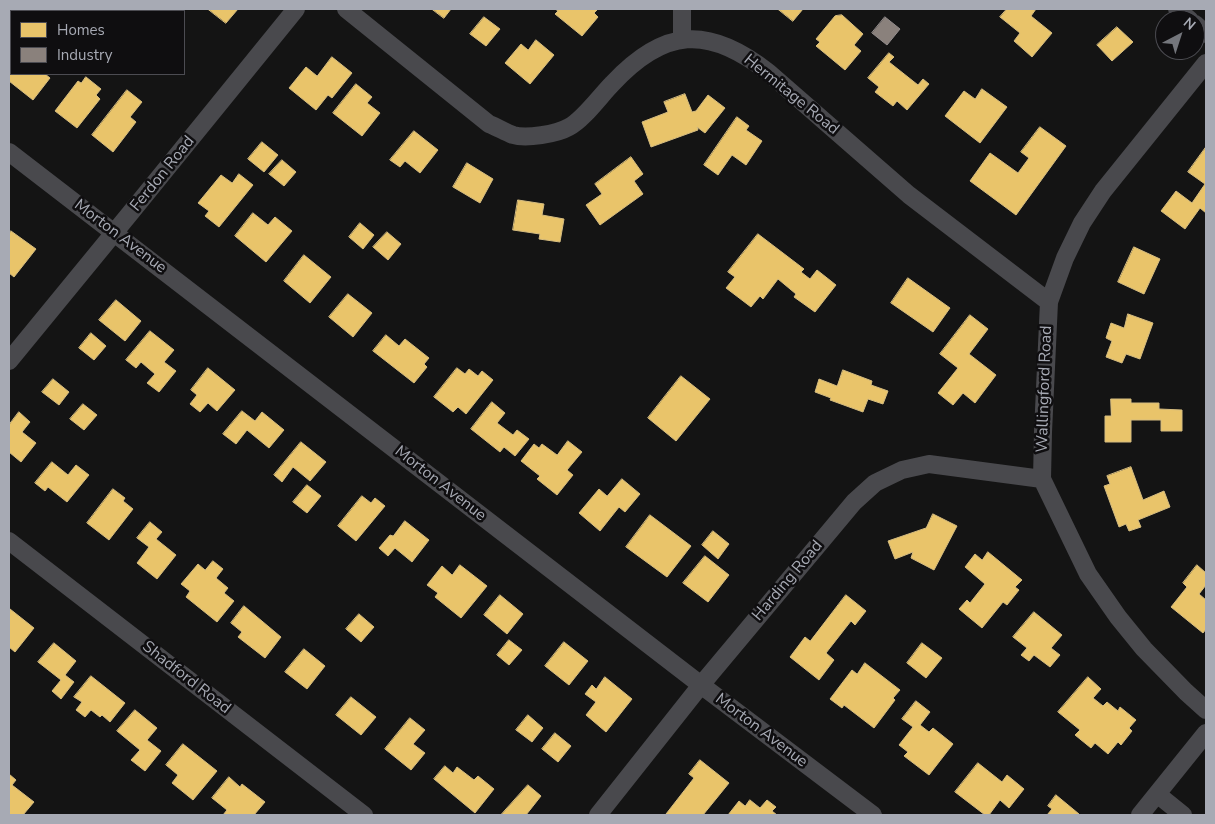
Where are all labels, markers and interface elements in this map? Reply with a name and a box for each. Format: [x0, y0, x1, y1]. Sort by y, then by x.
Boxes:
legend [10, 10, 185, 75]
north arrow [1155, 10, 1205, 60]
text: N [1179, 13, 1199, 35]
text: Homes [57, 20, 105, 40]
text: Industry [57, 45, 112, 65]
street label: Hermitage Road [739, 51, 843, 139]
street label: Ferdon Road [127, 133, 199, 215]
street label: Morton Avenue [70, 196, 170, 278]
street label: Wallingford Road [1033, 325, 1057, 453]
street label: Morton Avenue [390, 442, 490, 526]
street label: Harding Road [749, 537, 827, 625]
street label: Shadford Road [138, 637, 234, 719]
street label: Morton Avenue [711, 690, 811, 772]

